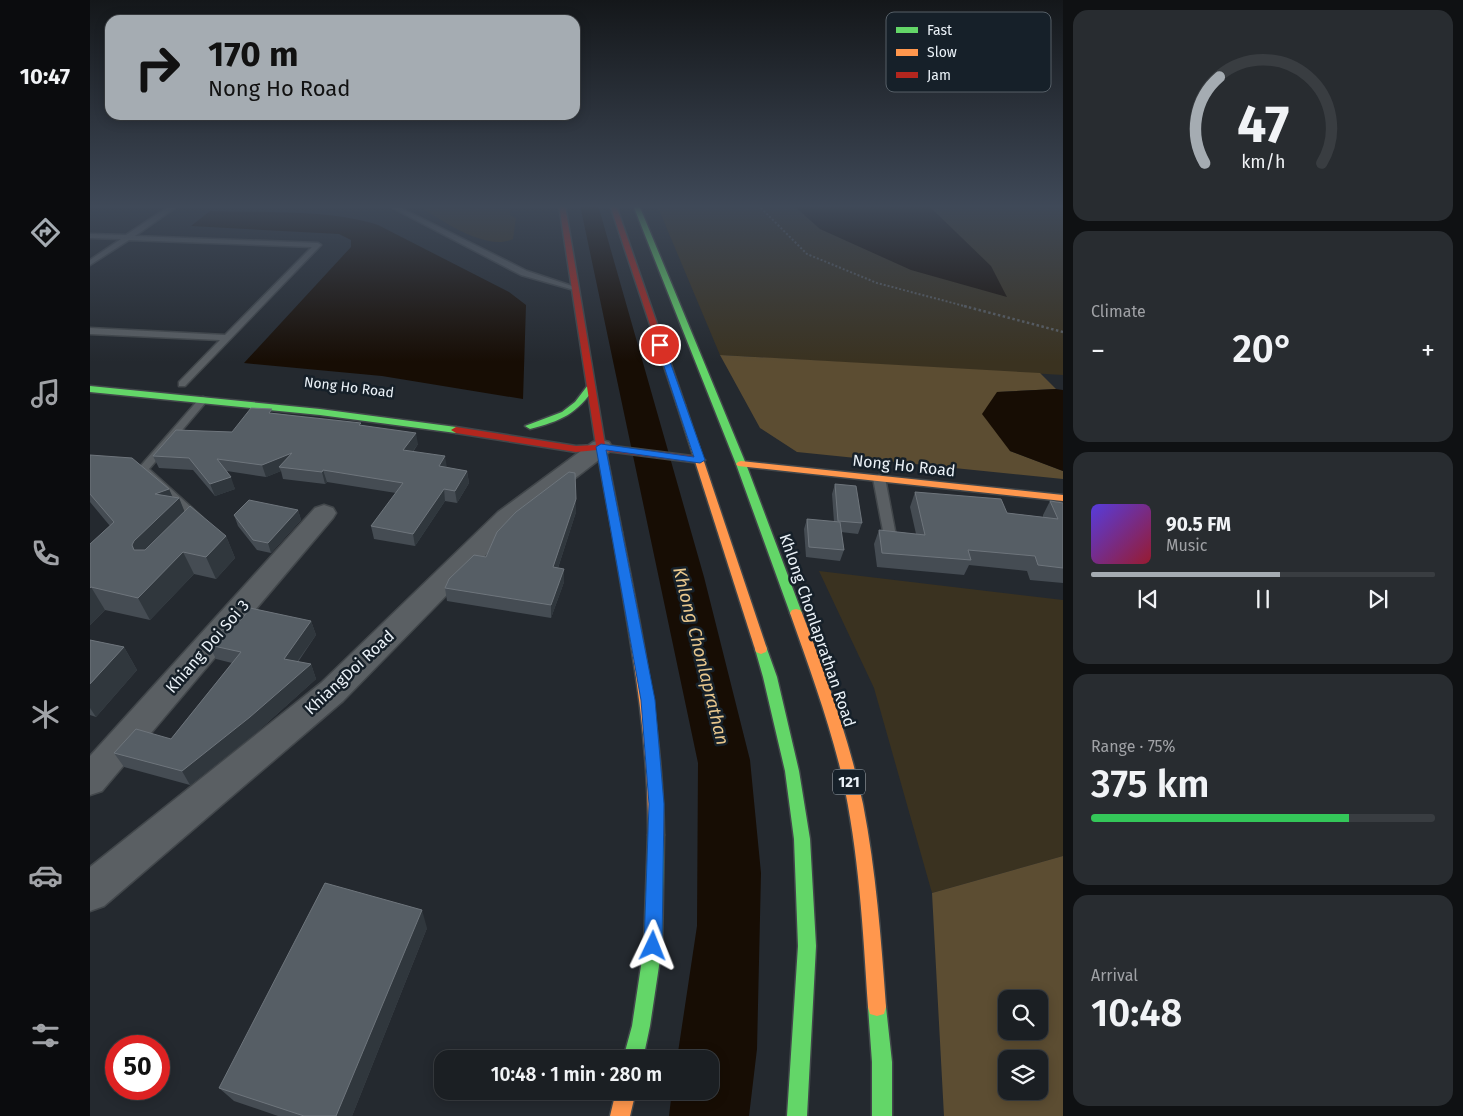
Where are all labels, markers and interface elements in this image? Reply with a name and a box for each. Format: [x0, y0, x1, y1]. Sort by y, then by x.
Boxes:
legend [886, 12, 1051, 92]
text: Fast [927, 22, 953, 39]
text: 170 m [208, 33, 299, 75]
icon: right [125, 35, 190, 100]
text: Slow [927, 44, 957, 61]
text: 10:47 [20, 63, 70, 90]
text: Jam [927, 67, 951, 84]
text: Nong Ho Road [208, 75, 350, 102]
text: 47 [1237, 93, 1289, 156]
text: km/h [1241, 151, 1285, 173]
icon: directions [28, 215, 63, 250]
text: Climate [1091, 302, 1146, 321]
pin [639, 324, 681, 366]
text: 20° [1232, 326, 1294, 372]
icon: arrive [646, 331, 674, 359]
text: − [1091, 334, 1105, 367]
text: + [1421, 334, 1435, 367]
street label: Nong Ho Road [303, 374, 395, 401]
icon: music [28, 376, 63, 411]
street label: Nong Ho Road [851, 451, 956, 480]
text: 90.5 FM [1166, 513, 1231, 536]
street label: Khlong Chonlaprathan Road [775, 531, 860, 729]
icon: phone [28, 536, 63, 571]
text: Music [1166, 536, 1207, 555]
water label: Khlong Chonlaprathan [668, 565, 734, 747]
icon: previous [1134, 585, 1162, 613]
icon: pause [1249, 585, 1277, 613]
icon: next [1364, 585, 1392, 613]
street label: Khiang Doi Soi 3 [162, 596, 253, 697]
street label: KhiangDoi Road [301, 626, 398, 719]
icon: climate [28, 697, 63, 732]
text: Range · 75% [1091, 737, 1175, 756]
text: 375 km [1091, 761, 1210, 807]
road number: 121 [833, 770, 865, 794]
icon: car [28, 858, 63, 893]
position arrow [626, 919, 678, 971]
text: Arrival [1091, 966, 1138, 985]
map controls [998, 990, 1048, 1100]
button: search [998, 990, 1048, 1040]
text: 10:48 [1091, 990, 1182, 1036]
icon: filters [28, 1018, 63, 1053]
speed limit sign: 50 [105, 1035, 170, 1100]
button: layers [998, 1050, 1048, 1100]
text: 10:48 · 1 min · 280 m [491, 1063, 662, 1086]

